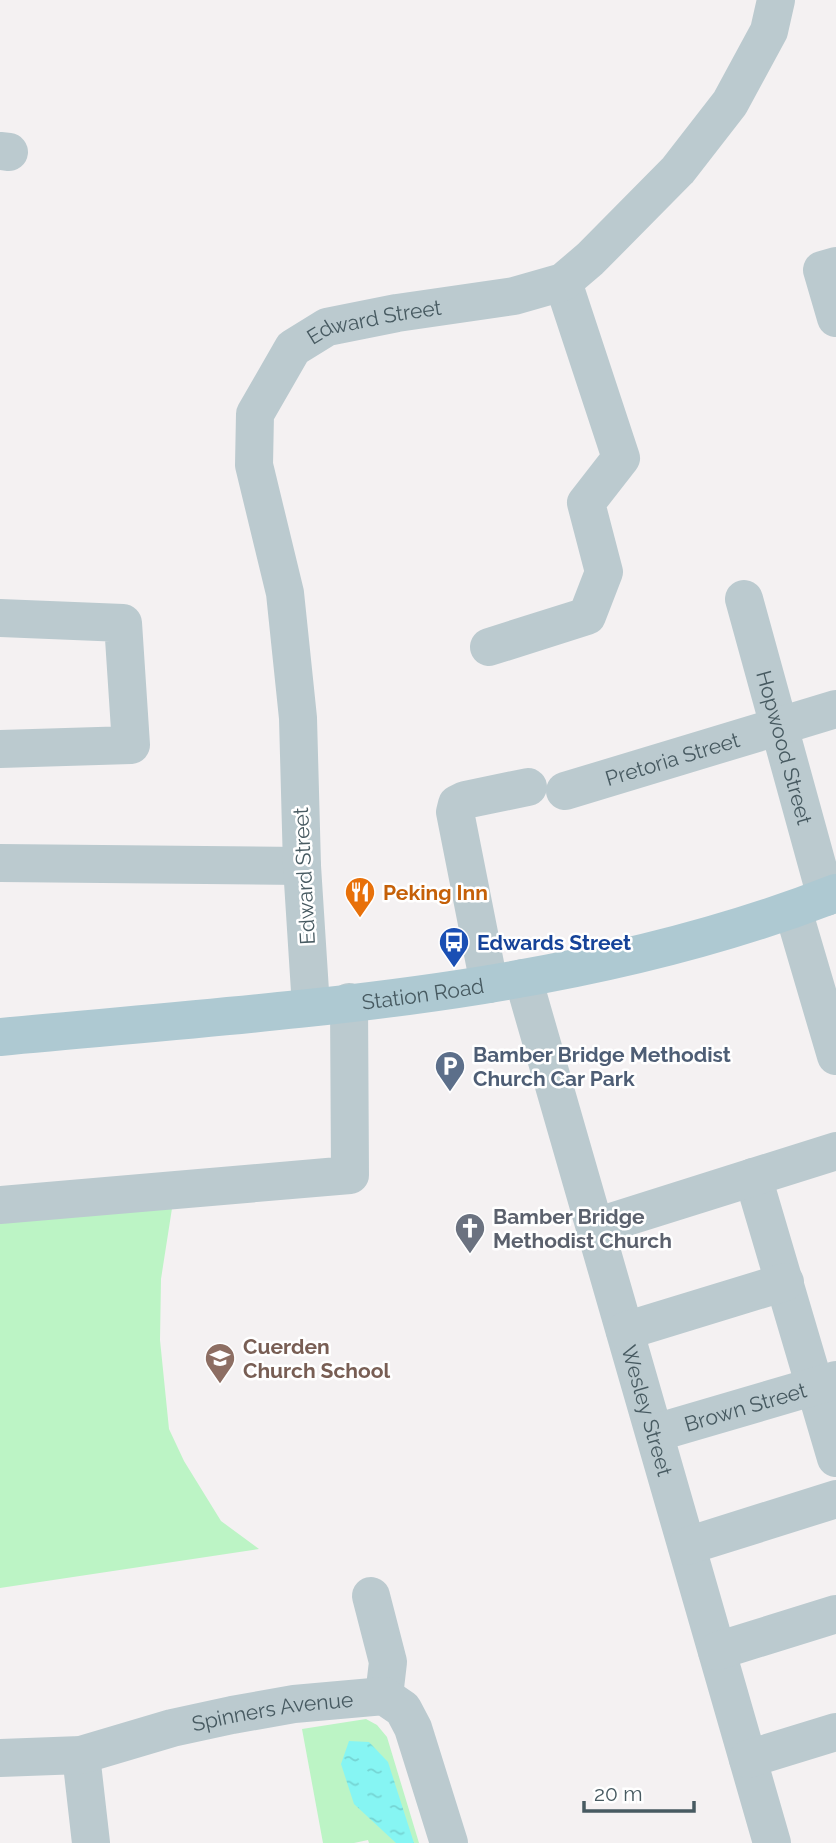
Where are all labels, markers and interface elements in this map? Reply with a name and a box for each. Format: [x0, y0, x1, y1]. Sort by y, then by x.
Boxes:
street label: Edward Street [302, 294, 443, 349]
street label: Hopwood Street [752, 668, 818, 827]
street label: Pretoria Street [602, 727, 742, 791]
street label: Edward Street [288, 807, 320, 945]
restaurant icon: Peking Inn [343, 875, 377, 919]
place label: Peking Inn [383, 880, 488, 905]
bus stop icon: Edwards Street [437, 925, 471, 969]
place label: Edwards Street [477, 930, 631, 955]
street label: Station Road [360, 973, 486, 1014]
place label: Bamber Bridge Methodist Church Car Park [473, 1042, 731, 1091]
parking icon: Bamber Bridge Methodist Church Car Park [433, 1049, 467, 1093]
place label: Bamber Bridge Methodist Church [493, 1204, 672, 1253]
church icon: Bamber Bridge Methodist Church [453, 1211, 487, 1255]
place label: Cuerden Church School [243, 1334, 390, 1383]
school or university icon: Cuerden Church School [203, 1341, 237, 1385]
street label: Wesley Street [617, 1342, 678, 1479]
street label: Brown Street [681, 1377, 809, 1436]
street label: Spinners Avenue [189, 1686, 354, 1736]
scale bar [584, 1770, 694, 1814]
text: 20 m [594, 1781, 642, 1806]

